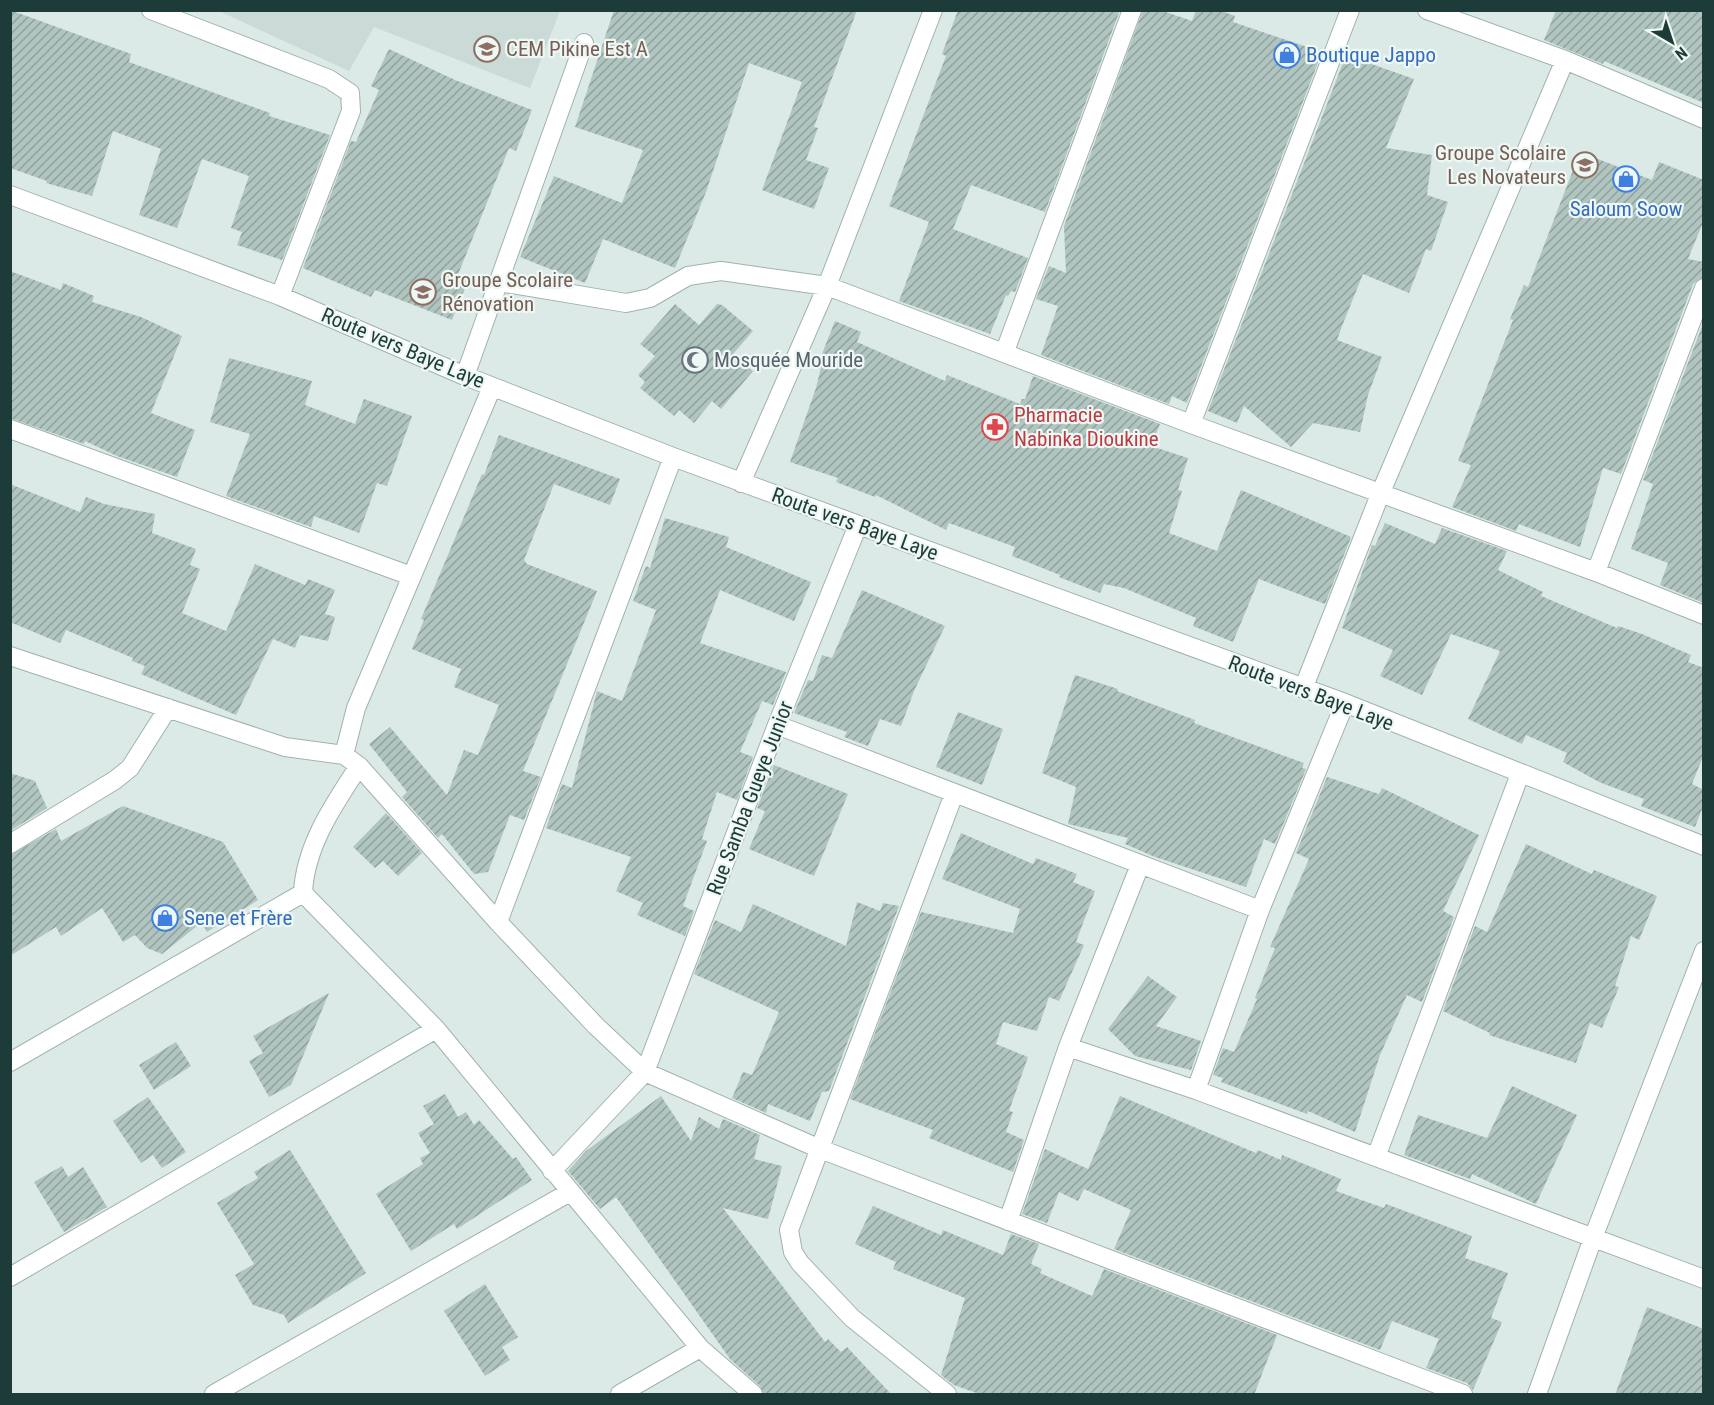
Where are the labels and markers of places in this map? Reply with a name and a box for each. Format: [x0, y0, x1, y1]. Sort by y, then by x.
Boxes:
school or university icon: CEM Pikine Est A [472, 34, 502, 64]
place label: CEM Pikine Est A [506, 37, 648, 61]
shop icon: Boutique Jappo [1272, 40, 1302, 70]
place label: Boutique Jappo [1306, 43, 1436, 67]
place label: Groupe Scolaire Les Novateurs [1435, 141, 1566, 189]
school or university icon: Groupe Scolaire Les Novateurs [1570, 150, 1600, 180]
shop icon: Saloum Soow [1611, 164, 1641, 194]
place label: Saloum Soow [1570, 197, 1683, 221]
place label: Groupe Scolaire Rénovation [442, 268, 573, 316]
school or university icon: Groupe Scolaire Rénovation [408, 277, 438, 307]
mosque icon: Mosquée Mouride [680, 345, 710, 375]
place label: Mosquée Mouride [714, 348, 863, 372]
place label: Pharmacie Nabinka Dioukine [1014, 403, 1159, 451]
pharmacy icon: Pharmacie Nabinka Dioukine [980, 412, 1010, 442]
shop icon: Sene et Frère [150, 903, 180, 933]
place label: Sene et Frère [184, 906, 293, 930]

